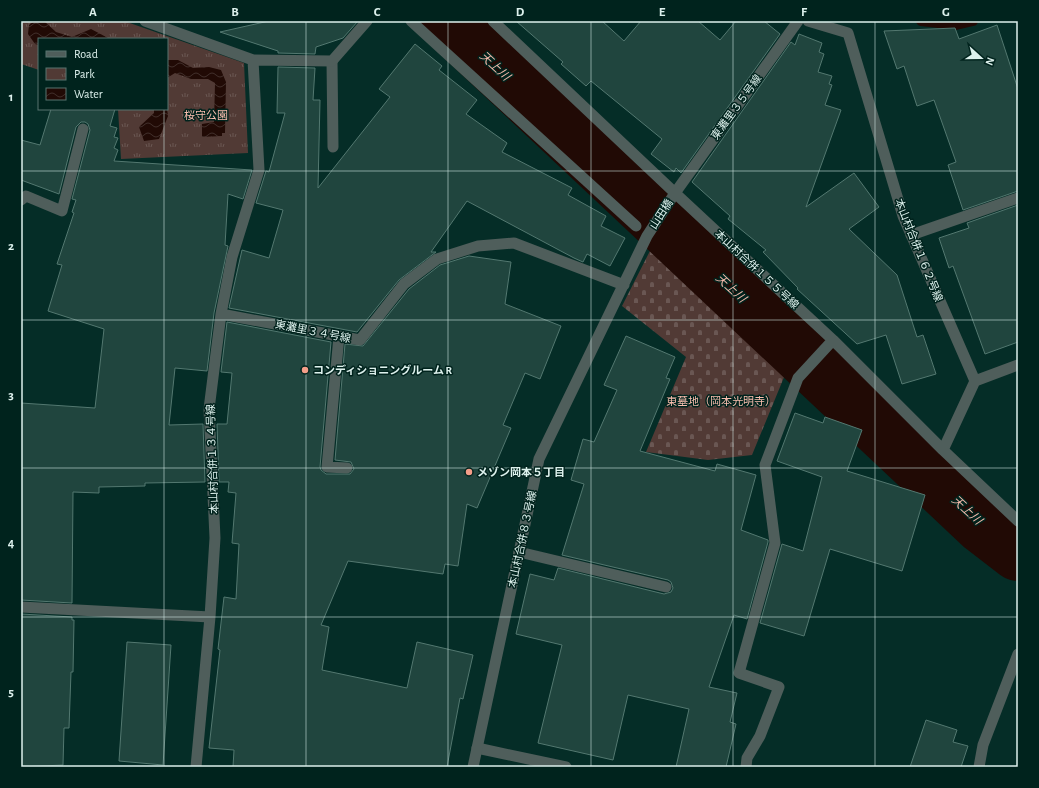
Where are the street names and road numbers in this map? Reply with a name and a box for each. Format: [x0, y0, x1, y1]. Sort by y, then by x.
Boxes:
street label: 東灘里３５号線 [709, 72, 763, 142]
street label: 山田橋 [647, 197, 675, 231]
street label: 本山村合併１６２号線 [893, 197, 945, 303]
street label: 本山村合併１５５号線 [713, 227, 801, 311]
street label: 東灘里３４号線 [274, 318, 352, 344]
street label: 本山村合併１３４号線 [204, 404, 220, 514]
street label: 本山村合併８３号線 [506, 489, 538, 589]

